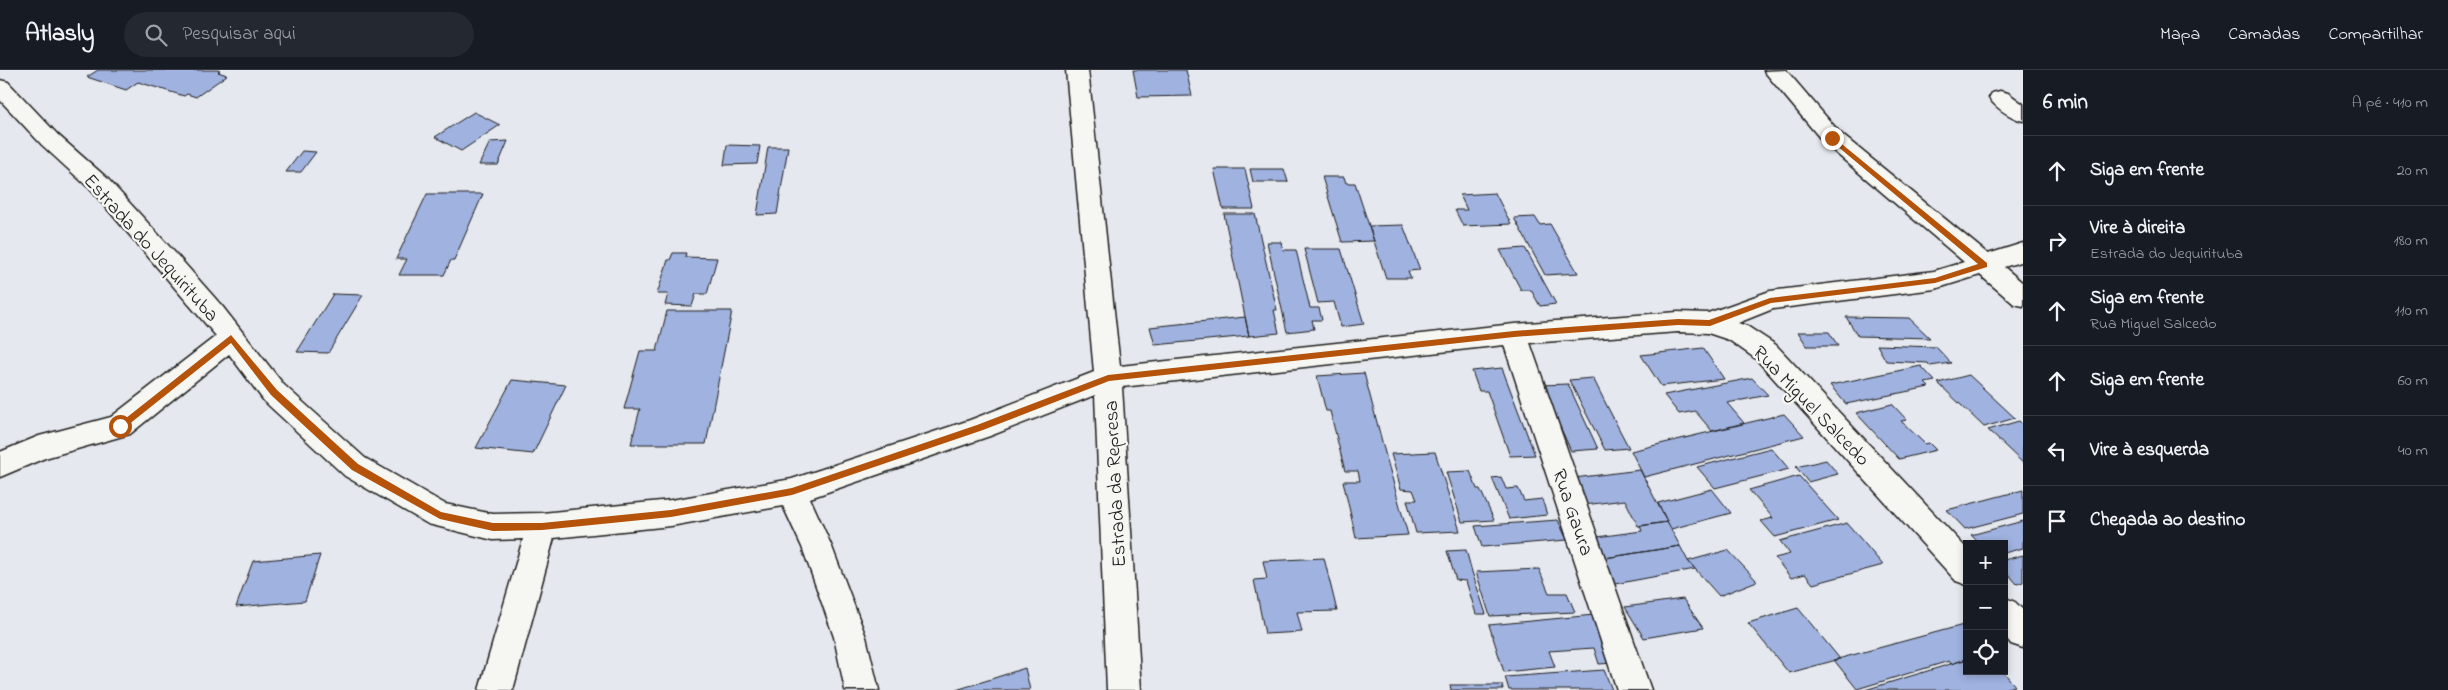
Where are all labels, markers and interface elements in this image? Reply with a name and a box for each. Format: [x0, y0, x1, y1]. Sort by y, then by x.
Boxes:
search box [124, 12, 474, 57]
text: Atlasly [25, 17, 94, 52]
icon: search [142, 21, 170, 49]
text: Pesquisar aqui [182, 21, 296, 48]
text: Mapa [2160, 22, 2200, 48]
text: Camadas [2228, 22, 2301, 48]
text: Compartilhar [2329, 22, 2423, 48]
text: 6 min [2043, 88, 2088, 118]
text: A pé · 410 m [2352, 91, 2428, 115]
route end [1821, 127, 1844, 150]
icon: ahead [2043, 157, 2071, 185]
text: Siga em frente [2090, 157, 2204, 184]
text: 20 m [2397, 159, 2428, 183]
street label: Estrada do Jequirituba [75, 168, 225, 329]
text: Vire à direita [2090, 215, 2185, 242]
icon: right [2043, 227, 2071, 255]
text: 180 m [2394, 229, 2428, 253]
text: Estrada do Jequirituba [2090, 242, 2243, 266]
text: Siga em frente [2090, 285, 2204, 312]
icon: ahead [2043, 297, 2071, 325]
text: 110 m [2394, 299, 2428, 323]
text: Rua Miguel Salcedo [2090, 312, 2217, 336]
street label: Rua Miguel Salcedo [1744, 340, 1876, 474]
icon: ahead [2043, 367, 2071, 395]
text: Siga em frente [2090, 367, 2204, 394]
text: 60 m [2398, 369, 2428, 393]
street label: Estrada da Represa [1098, 400, 1135, 568]
route start [109, 415, 132, 438]
icon: left [2043, 437, 2071, 465]
text: Vire à esquerda [2090, 437, 2209, 464]
text: 40 m [2398, 439, 2428, 463]
street label: Rua Gaura [1543, 466, 1600, 560]
icon: arrive [2043, 507, 2071, 535]
text: Chegada ao destino [2090, 507, 2245, 534]
map controls [1963, 540, 2008, 675]
button: + [1963, 540, 2008, 585]
button: − [1963, 585, 2008, 630]
button: locate [1963, 630, 2008, 675]

